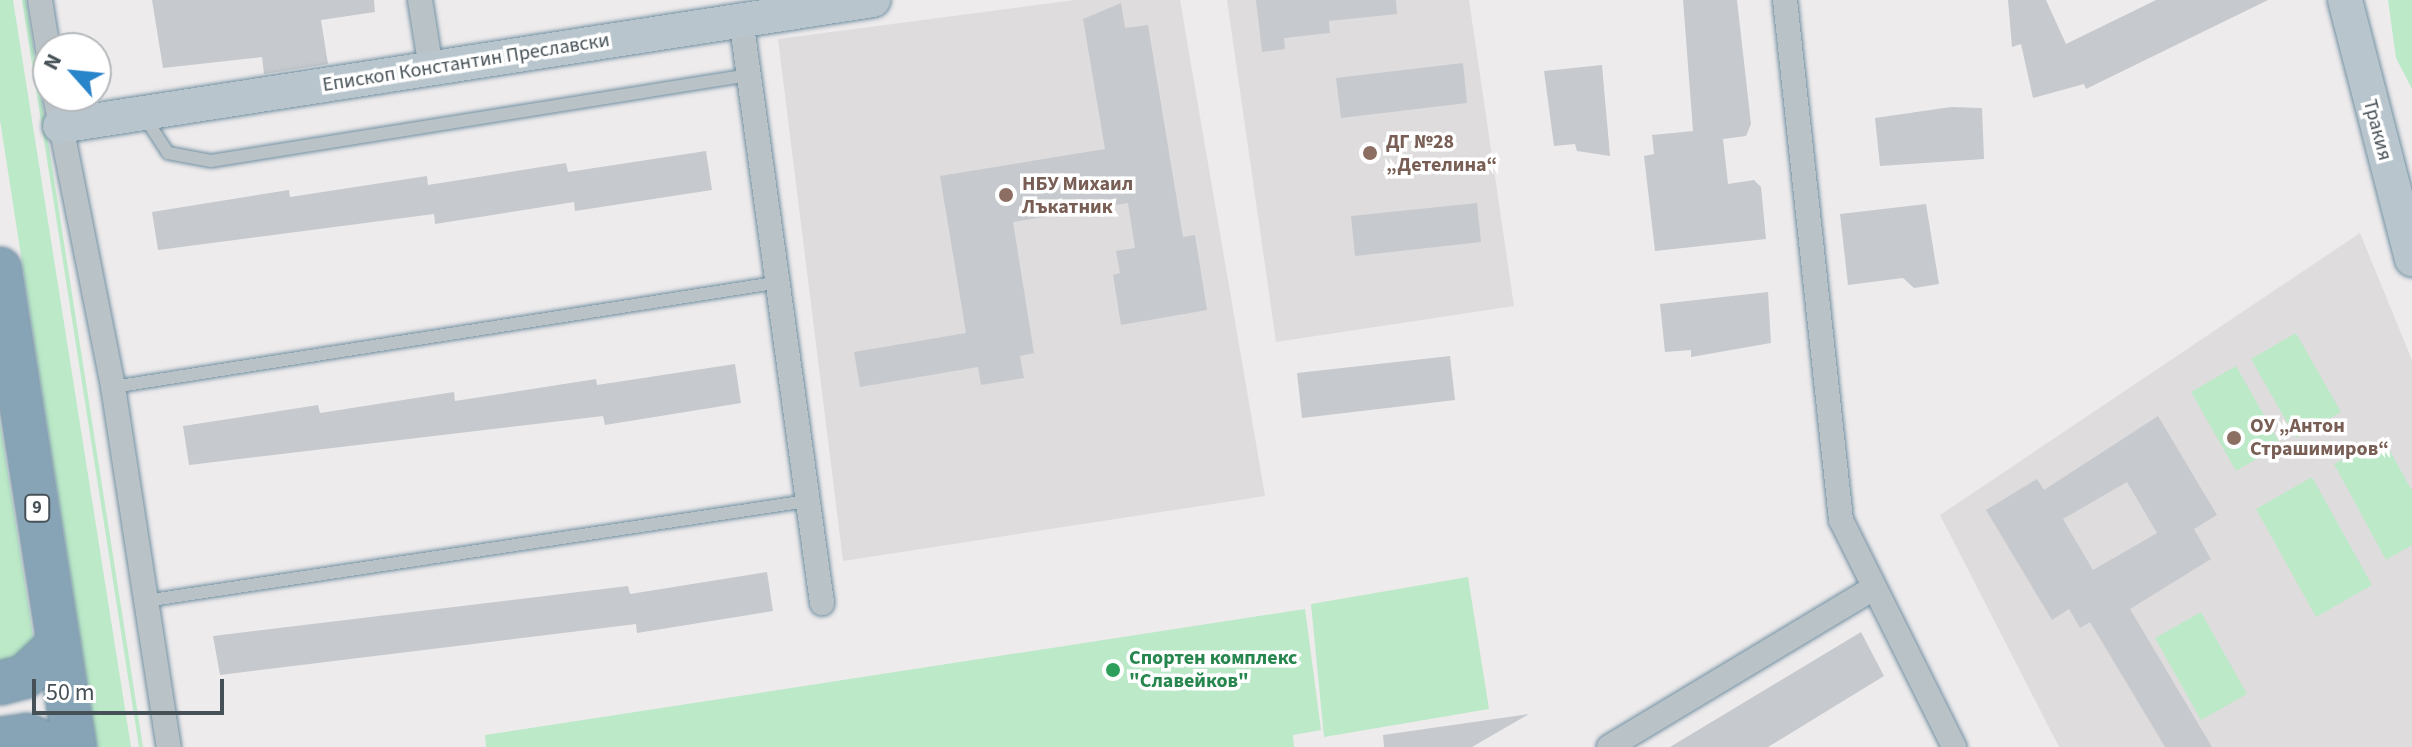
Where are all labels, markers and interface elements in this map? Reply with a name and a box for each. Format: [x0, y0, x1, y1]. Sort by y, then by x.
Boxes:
street label: Епископ Константин Преславски [321, 28, 611, 98]
north arrow [32, 32, 112, 112]
text: N [35, 48, 70, 76]
street label: Тракия [2357, 97, 2397, 163]
place label: ДГ №28 „Детелина“ [1386, 130, 1497, 177]
marker: ДГ №28 „Детелина“ [1361, 144, 1379, 162]
place label: НБУ Михаил Лъкатник [1022, 172, 1133, 219]
marker: НБУ Михаил Лъкатник [997, 186, 1015, 204]
place label: ОУ „Антон Страшимиров“ [2250, 414, 2389, 461]
marker: ОУ „Антон Страшимиров“ [2225, 429, 2243, 447]
road number: 9 [23, 494, 51, 522]
place label: Спортен комплекс "Славейков" [1129, 646, 1297, 693]
marker: Спортен комплекс "Славейков" [1104, 661, 1122, 679]
scale bar [36, 663, 228, 713]
text: 50 m [46, 675, 95, 710]

